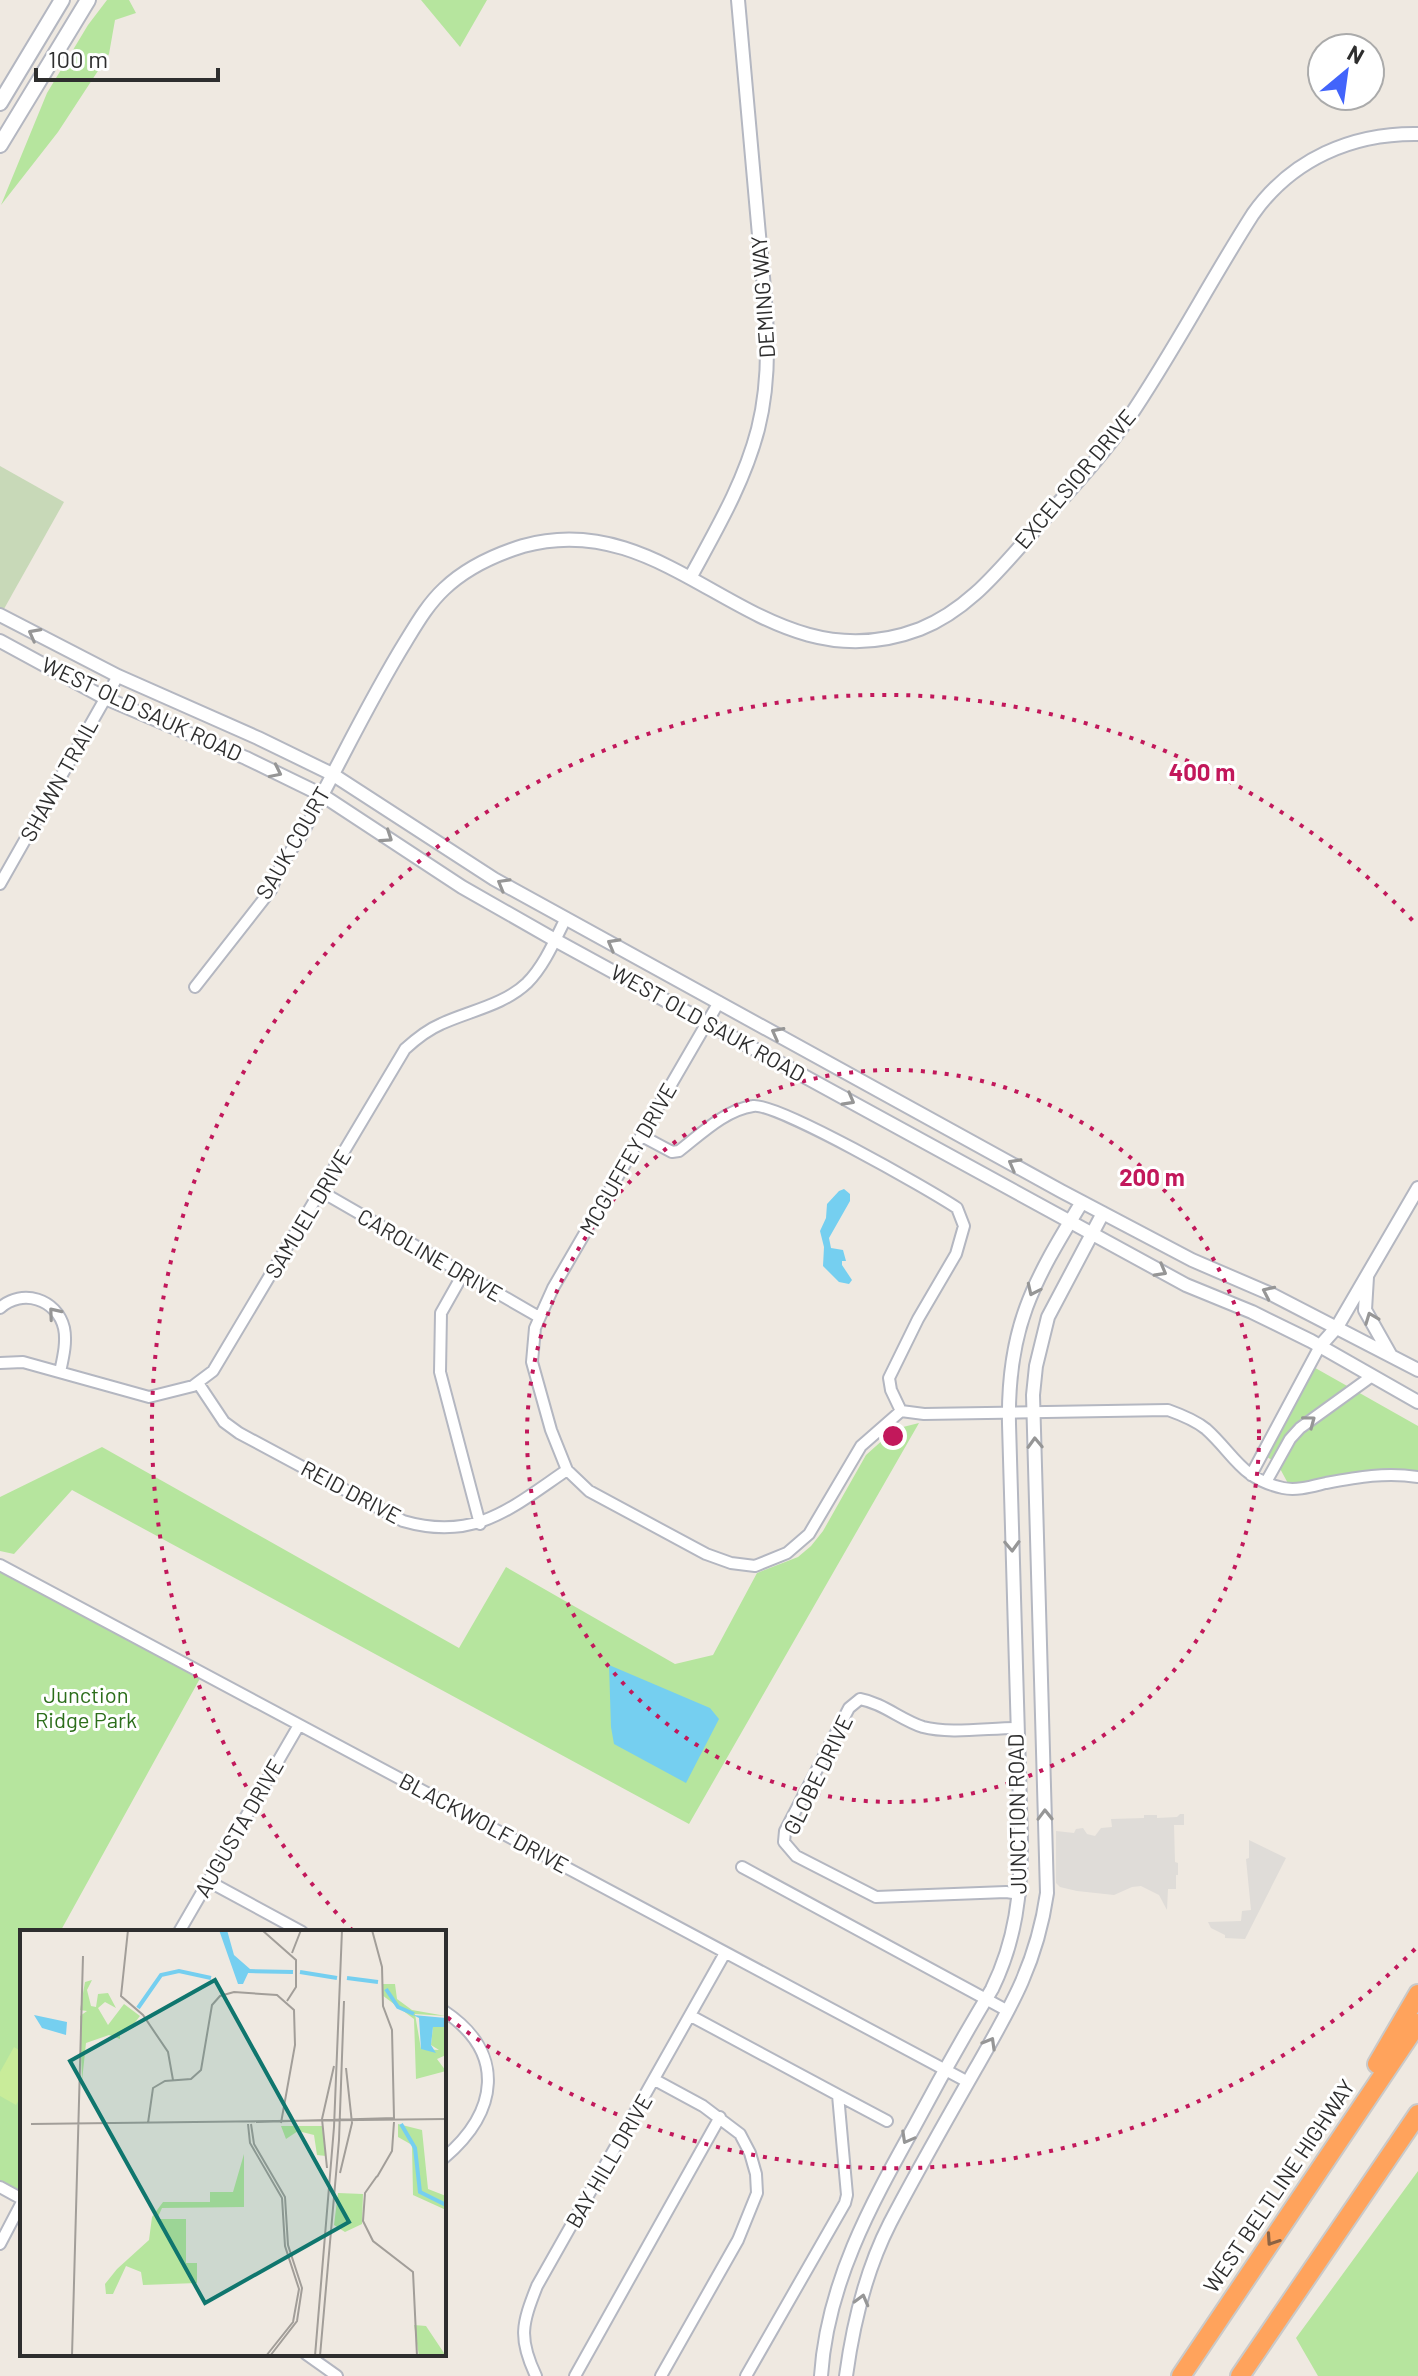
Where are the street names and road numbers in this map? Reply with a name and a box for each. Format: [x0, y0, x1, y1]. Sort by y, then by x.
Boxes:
street label: DEMING WAY [745, 235, 779, 359]
street label: EXCELSIOR DRIVE [1008, 403, 1140, 553]
street label: WEST OLD SAUK ROAD [38, 650, 247, 766]
street label: SHAWN TRAIL [14, 714, 103, 845]
street label: SAUK COURT [250, 782, 335, 903]
street label: WEST OLD SAUK ROAD [607, 958, 810, 1086]
street label: MCGUFFEY DRIVE [573, 1078, 681, 1239]
street label: SAMUEL DRIVE [259, 1145, 356, 1282]
street label: CAROLINE DRIVE [353, 1202, 508, 1306]
street label: REID DRIVE [297, 1454, 406, 1528]
street label: GLOBE DRIVE [777, 1711, 857, 1839]
street label: JUNCTION ROAD [1002, 1734, 1030, 1894]
street label: AUGUSTA DRIVE [188, 1754, 288, 1901]
street label: BLACKWOLF DRIVE [395, 1767, 573, 1878]
street label: WEST BELTLINE HIGHWAY [1197, 2074, 1359, 2297]
street label: BAY HILL DRIVE [559, 2089, 657, 2232]

